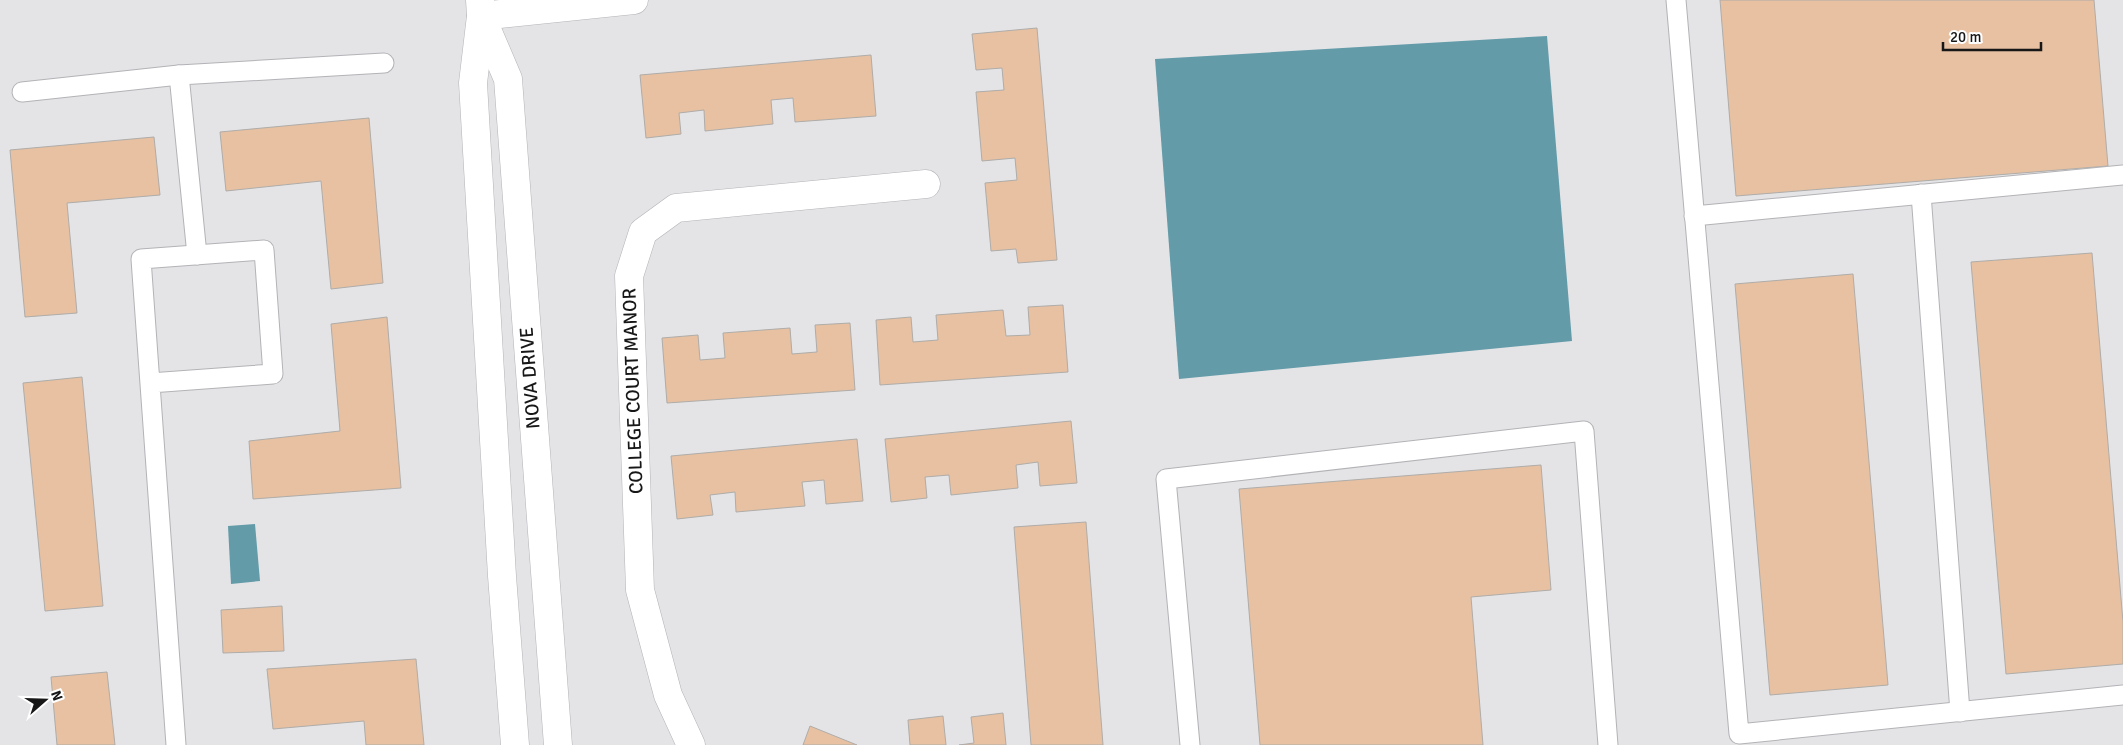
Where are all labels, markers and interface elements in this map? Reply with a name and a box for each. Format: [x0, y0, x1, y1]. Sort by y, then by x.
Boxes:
scale bar [1943, 20, 2040, 52]
text: 20 m [1950, 28, 1981, 46]
street label: COLLEGE COURT MANOR [617, 288, 649, 494]
street label: NOVA DRIVE [514, 326, 546, 430]
north arrow [20, 675, 70, 725]
text: N [47, 688, 66, 703]

